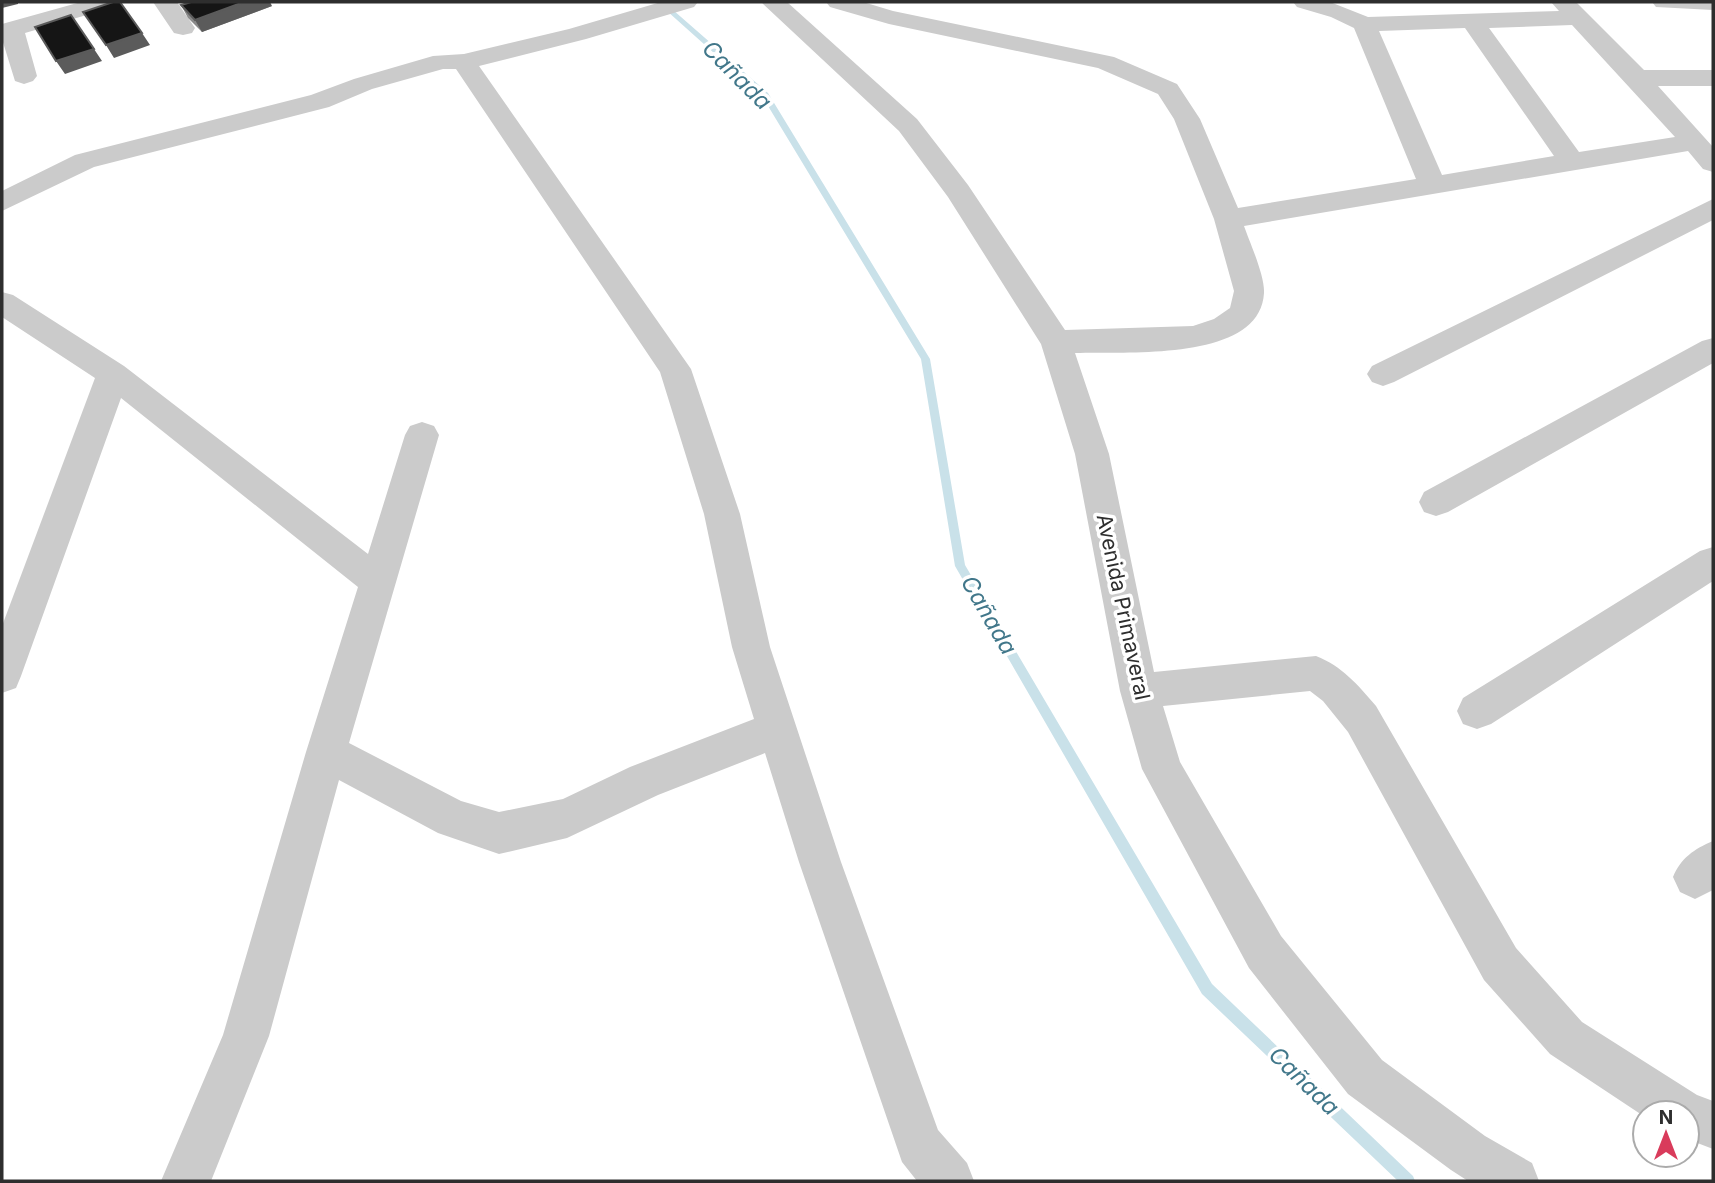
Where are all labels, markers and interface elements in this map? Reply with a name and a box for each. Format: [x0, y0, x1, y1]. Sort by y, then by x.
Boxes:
water label: Cañada [696, 34, 778, 116]
street label: Avenida Primaveral [1092, 511, 1155, 702]
water label: Cañada [955, 570, 1023, 660]
water label: Cañada [1263, 1041, 1345, 1121]
north arrow [1631, 1099, 1701, 1169]
text: N [1659, 1106, 1673, 1129]

